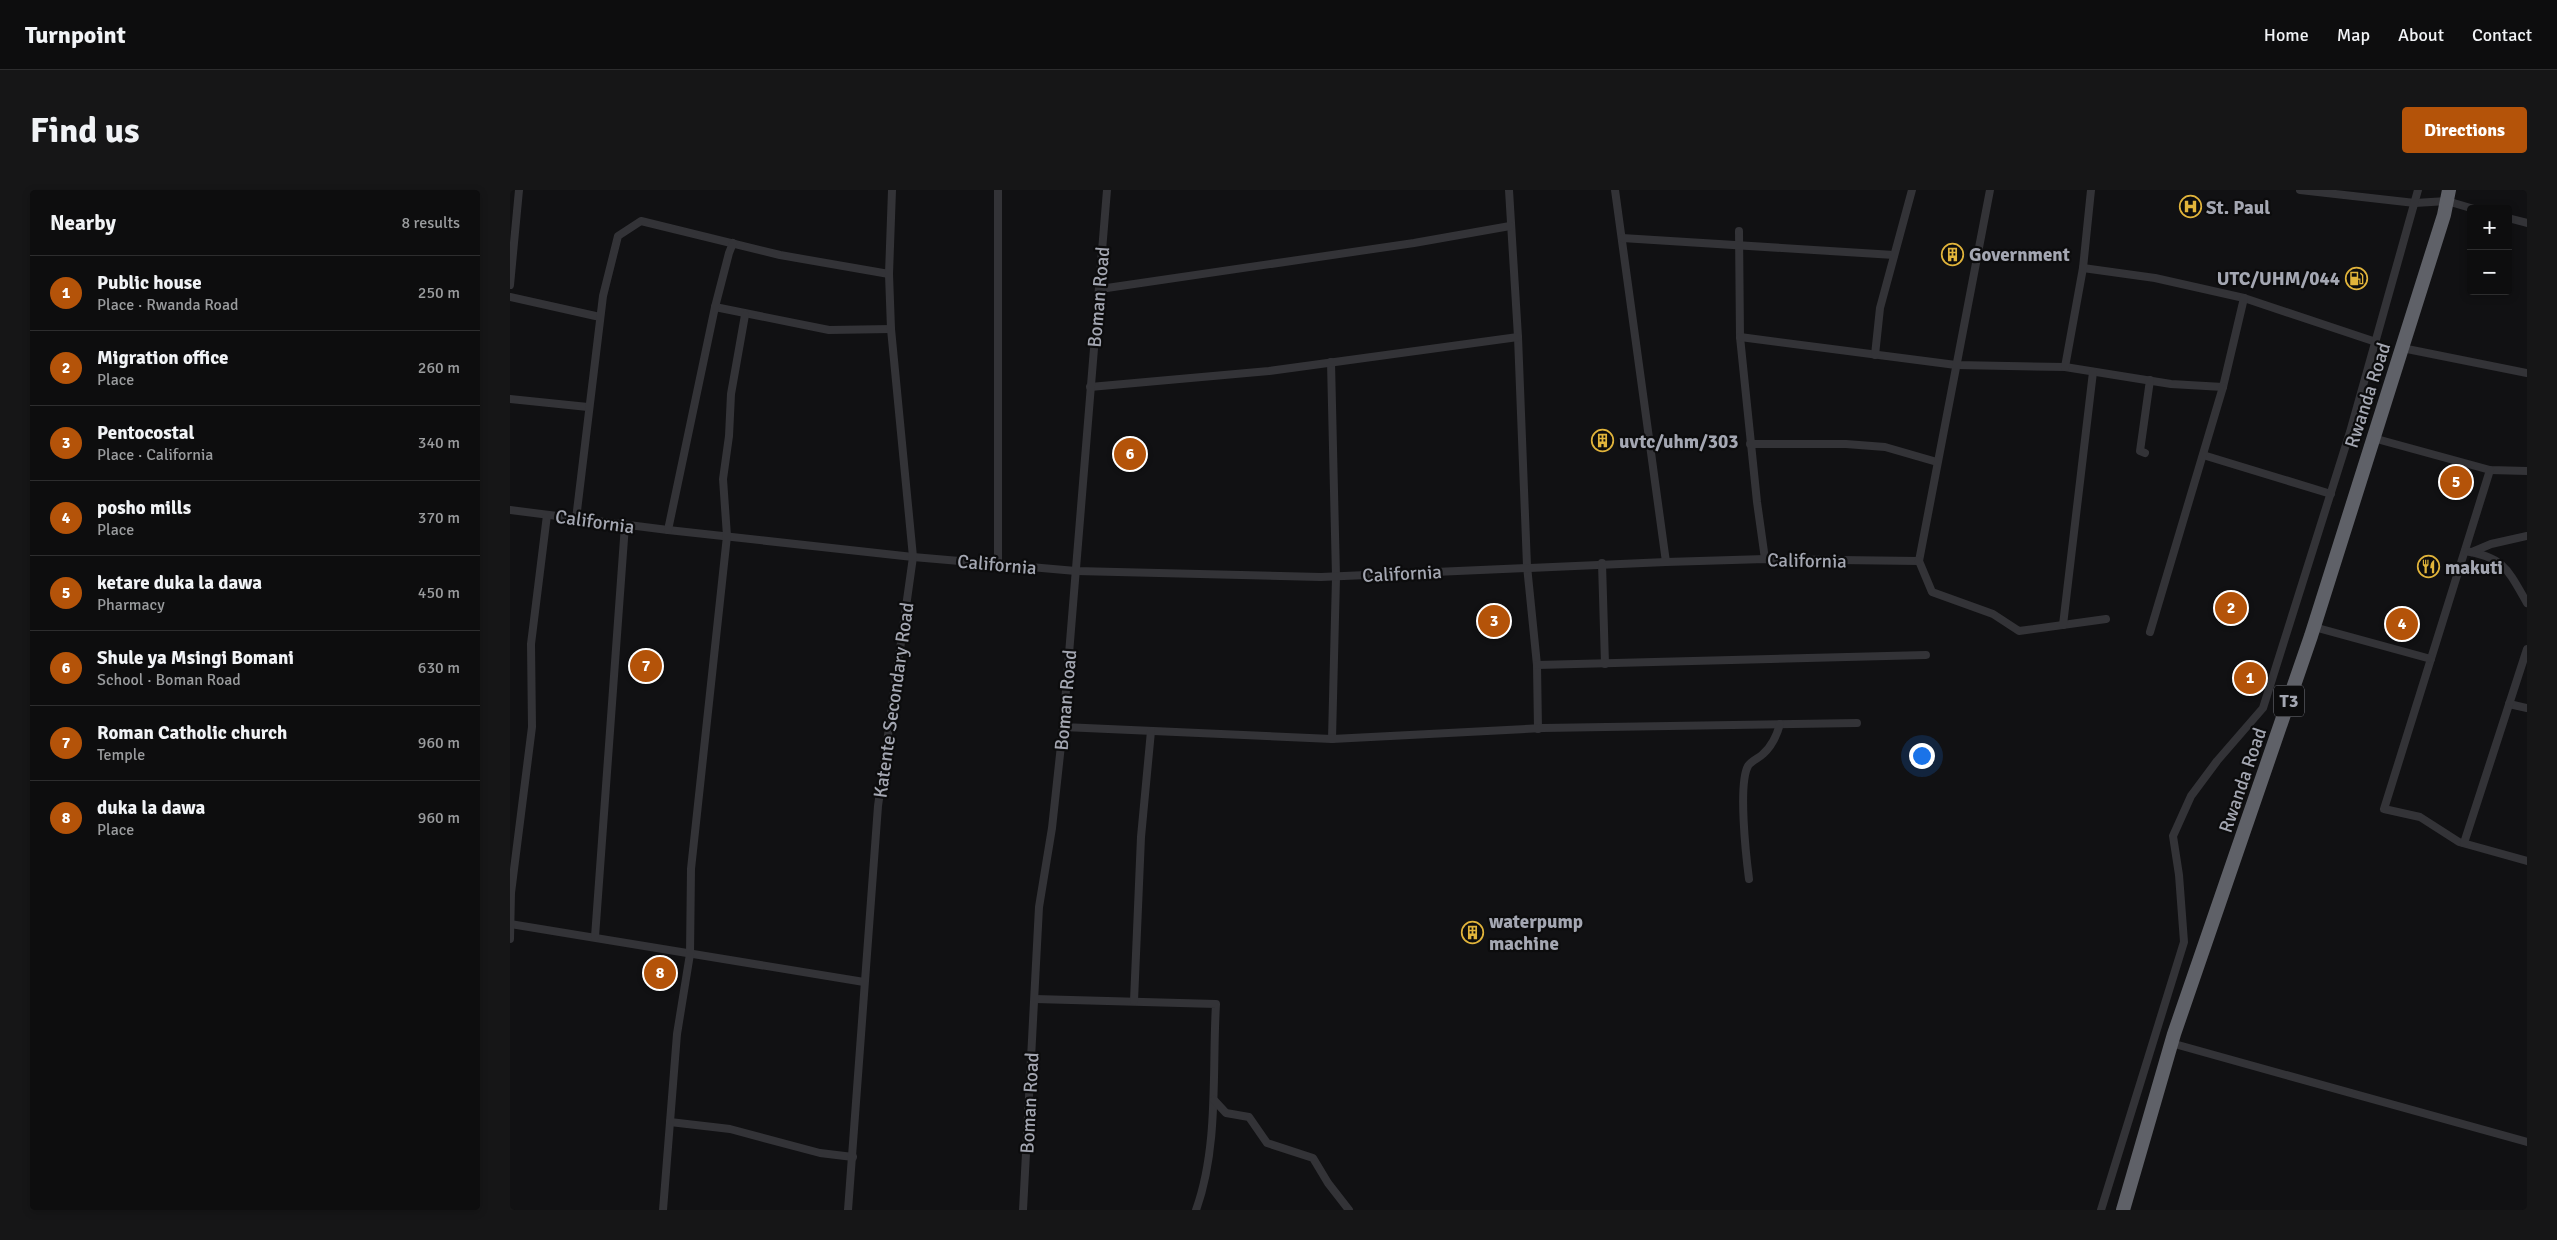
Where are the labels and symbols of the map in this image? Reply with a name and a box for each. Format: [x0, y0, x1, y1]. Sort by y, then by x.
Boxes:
hospital icon: St. Paul [2178, 195, 2202, 219]
place label: St. Paul [2206, 196, 2270, 220]
building icon: Government [1941, 242, 1965, 266]
place label: Government [1969, 243, 2070, 267]
street label: Boman Road [1083, 246, 1115, 349]
fuel station icon: UTC/UHM/044 [2344, 266, 2368, 290]
place label: UTC/UHM/044 [2217, 267, 2340, 291]
street label: Rwanda Road [2340, 340, 2396, 451]
building icon: uvtc/uhm/303 [1591, 429, 1615, 453]
place label: uvtc/uhm/303 [1619, 430, 1739, 454]
pin: 6 [1114, 435, 1146, 473]
pin: 5 [2440, 463, 2472, 501]
street label: California [554, 505, 636, 539]
street label: California [1767, 548, 1847, 574]
street label: California [956, 550, 1038, 580]
restaurant icon: makuti [2417, 555, 2441, 579]
place label: makuti [2445, 556, 2503, 580]
street label: California [1362, 560, 1442, 588]
pin: 2 [2215, 589, 2247, 627]
street label: Katente Secondary Road [868, 601, 920, 800]
pin: 3 [1478, 602, 1510, 640]
pin: 4 [2386, 605, 2418, 643]
pin: 7 [630, 647, 662, 685]
street label: Boman Road [1050, 649, 1082, 752]
pin: 1 [2234, 659, 2266, 697]
road number: T3 [2274, 686, 2304, 716]
street label: Rwanda Road [2214, 725, 2272, 836]
your location [1909, 743, 1935, 769]
place label: waterpump machine [1489, 910, 1583, 956]
building icon: waterpump machine [1461, 920, 1485, 944]
pin: 8 [644, 954, 676, 992]
street label: Boman Road [1015, 1052, 1045, 1154]

